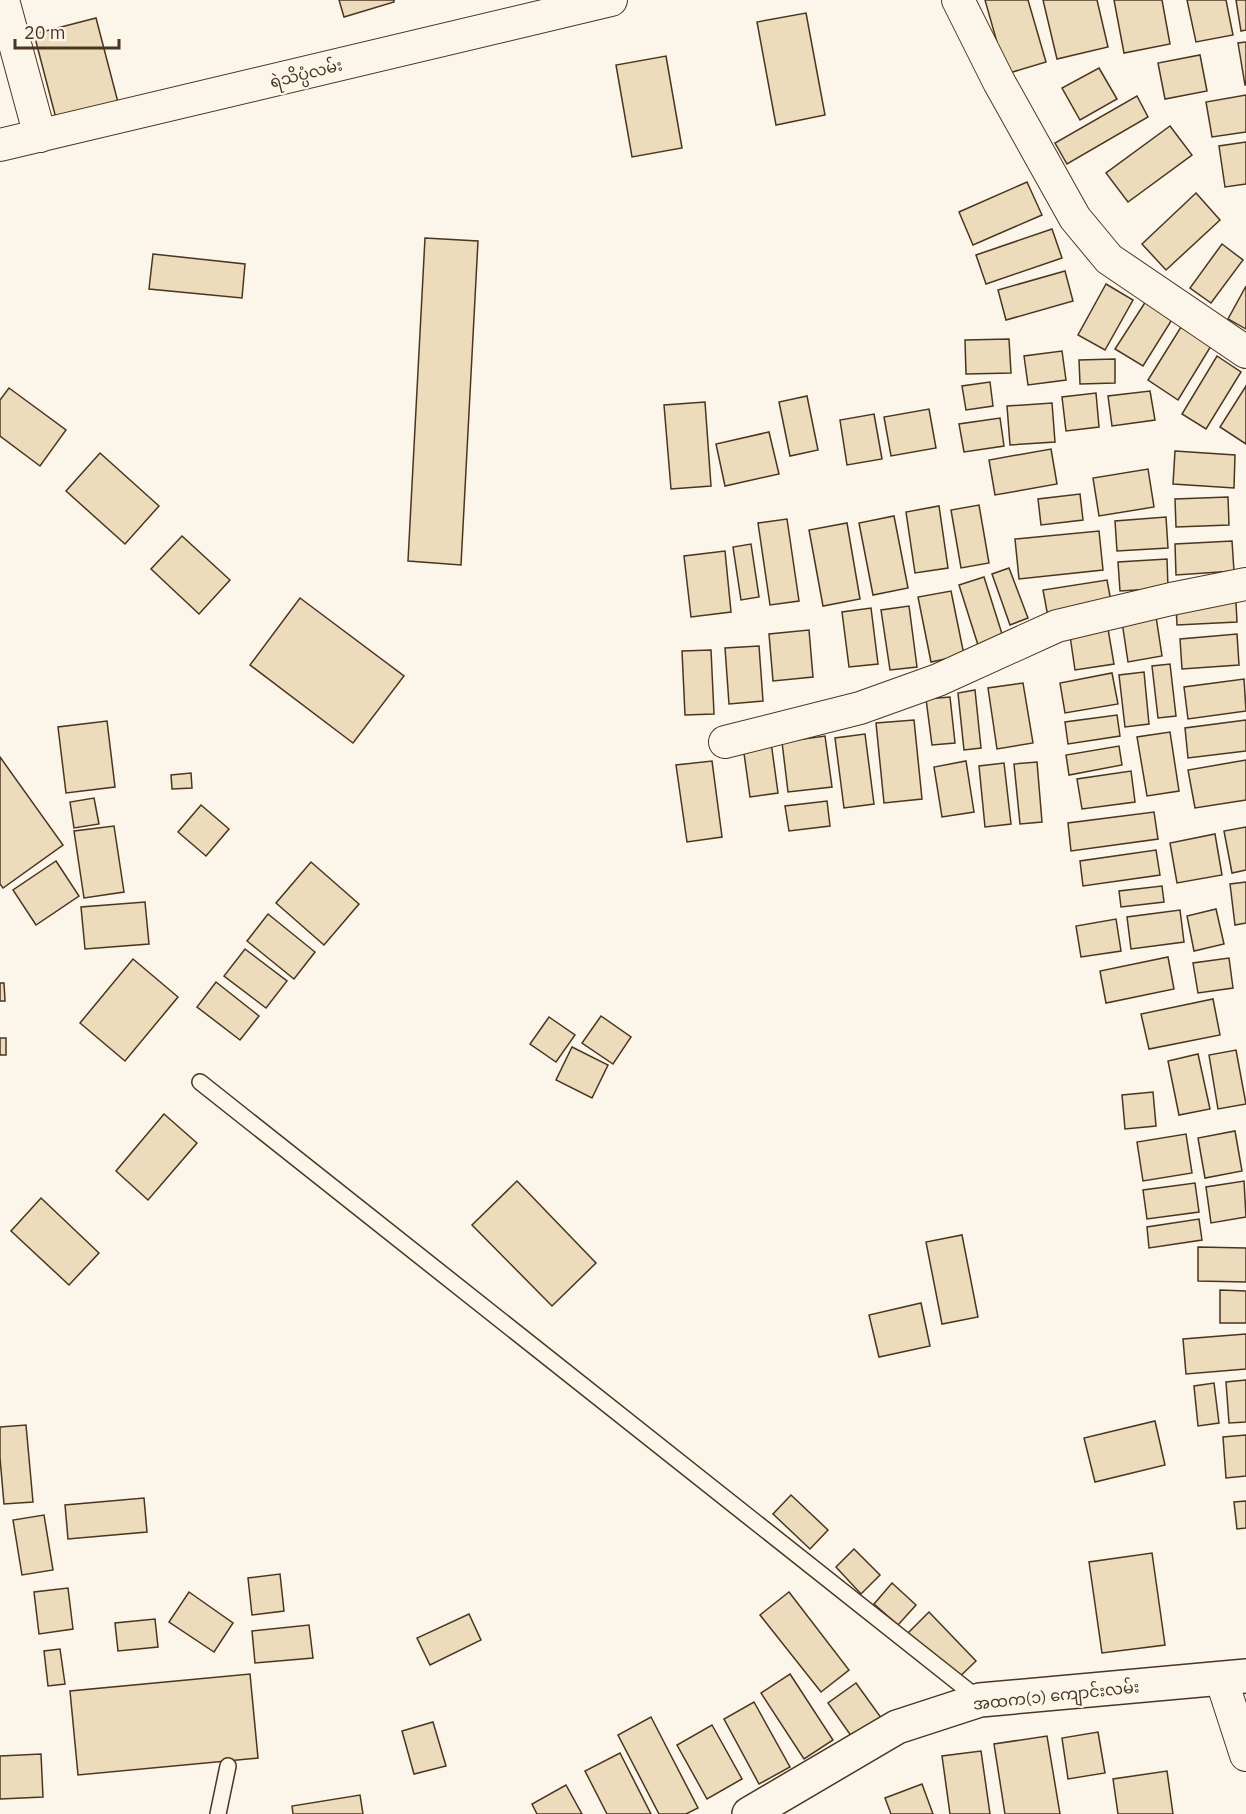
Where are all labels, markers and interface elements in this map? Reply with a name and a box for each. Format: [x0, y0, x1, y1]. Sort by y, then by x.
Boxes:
scale bar [15, 12, 118, 50]
text: 20 m [24, 21, 66, 44]
street label: ရဲသိပ္ပံလမ်း [267, 53, 346, 96]
street label: အထက(၁) ကျောင်းလမ်း [972, 1675, 1141, 1718]

